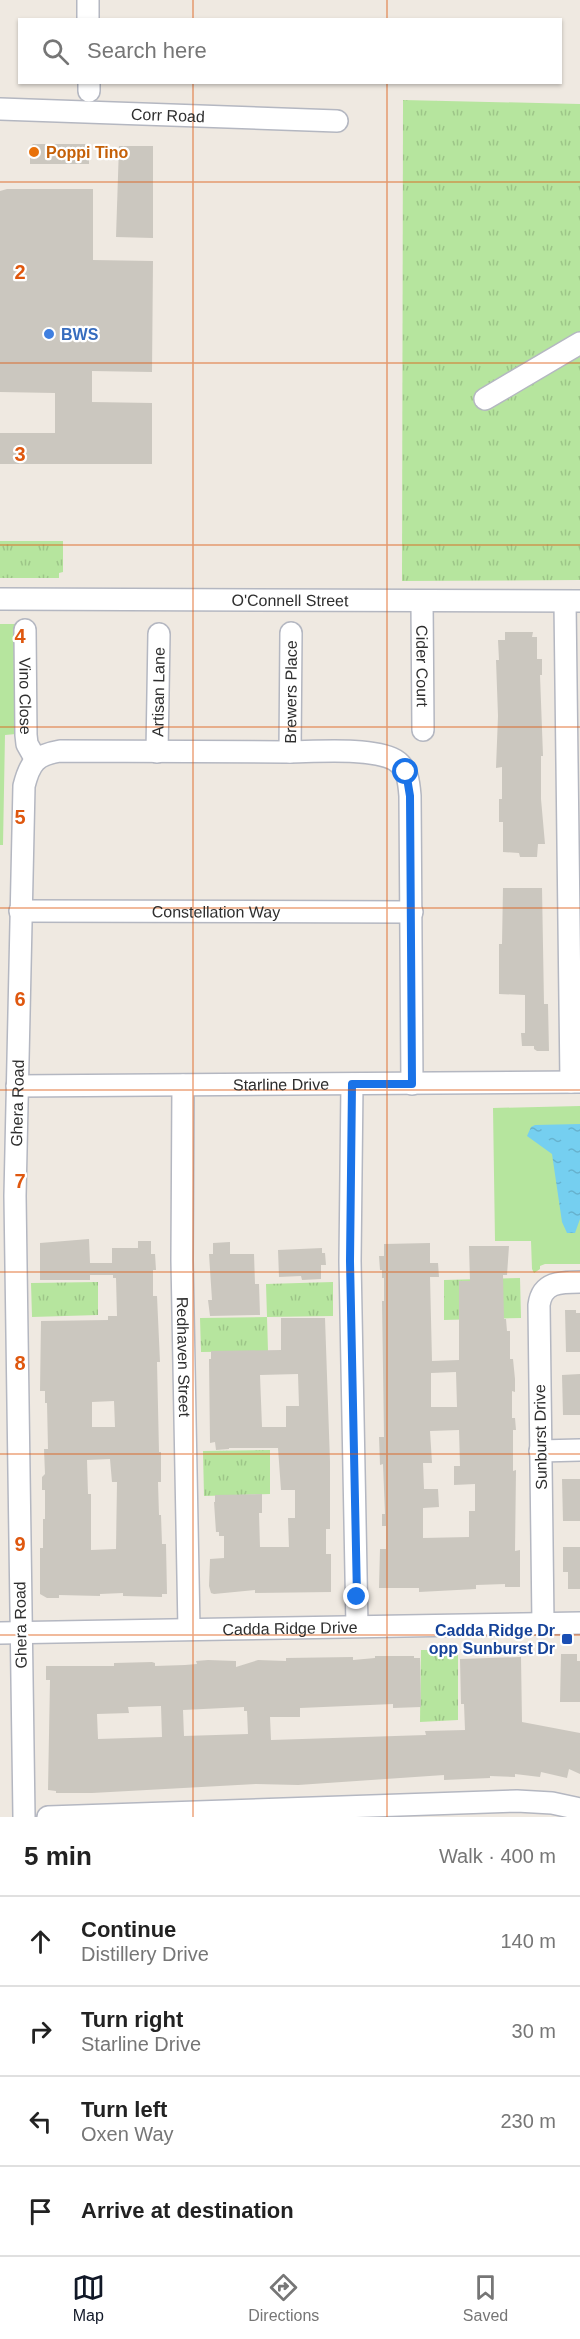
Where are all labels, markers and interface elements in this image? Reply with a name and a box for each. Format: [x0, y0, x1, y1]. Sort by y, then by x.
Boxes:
search box [18, 18, 562, 84]
icon: search [39, 35, 72, 68]
text: Search here [87, 38, 207, 63]
street label: Corr Road [131, 106, 205, 125]
place label: Poppi Tino [46, 144, 129, 161]
marker: Poppi Tino [27, 145, 41, 159]
text: 2 [14, 261, 26, 283]
place label: BWS [61, 326, 99, 343]
marker: BWS [42, 327, 56, 341]
text: 3 [14, 443, 26, 465]
street label: O'Connell Street [231, 592, 349, 609]
text: 4 [14, 625, 26, 647]
street label: Cider Court [413, 625, 431, 708]
street label: Brewers Place [282, 640, 300, 744]
street label: Artisan Lane [149, 647, 168, 737]
street label: Vino Close [16, 657, 34, 735]
route start [392, 758, 418, 784]
text: 5 [14, 806, 26, 828]
street label: Constellation Way [152, 903, 280, 921]
text: 6 [14, 988, 26, 1010]
street label: Ghera Road [8, 1059, 27, 1147]
street label: Starline Drive [233, 1076, 329, 1093]
text: 7 [14, 1170, 26, 1192]
street label: Redhaven Street [174, 1297, 193, 1418]
text: 8 [14, 1352, 26, 1374]
street label: Sunburst Drive [531, 1384, 550, 1490]
text: 9 [14, 1533, 26, 1555]
street label: Ghera Road [11, 1581, 30, 1669]
route end [343, 1583, 369, 1609]
street label: Cadda Ridge Drive [222, 1619, 358, 1638]
place label: Cadda Ridge Dr opp Sunburst Dr [429, 1622, 555, 1657]
marker: Cadda Ridge Dr opp Sunburst Dr [560, 1632, 574, 1646]
text: 5 min [24, 1841, 92, 1871]
text: Walk · 400 m [439, 1845, 556, 1867]
text: Continue [81, 1917, 176, 1942]
icon: ahead [24, 1925, 57, 1958]
text: 140 m [500, 1930, 556, 1952]
text: Distillery Drive [81, 1943, 209, 1965]
text: Turn right [81, 2007, 183, 2032]
icon: right [24, 2015, 57, 2048]
text: 30 m [512, 2020, 556, 2042]
text: Starline Drive [81, 2033, 201, 2055]
text: Turn left [81, 2097, 167, 2122]
icon: left [24, 2105, 57, 2138]
text: 230 m [500, 2110, 556, 2132]
text: Oxen Way [81, 2123, 174, 2145]
icon: arrive [24, 2195, 57, 2228]
text: Arrive at destination [81, 2198, 294, 2223]
tab: Map [72, 2271, 105, 2325]
tab: Directions [248, 2271, 319, 2325]
tab: Saved [463, 2271, 508, 2325]

